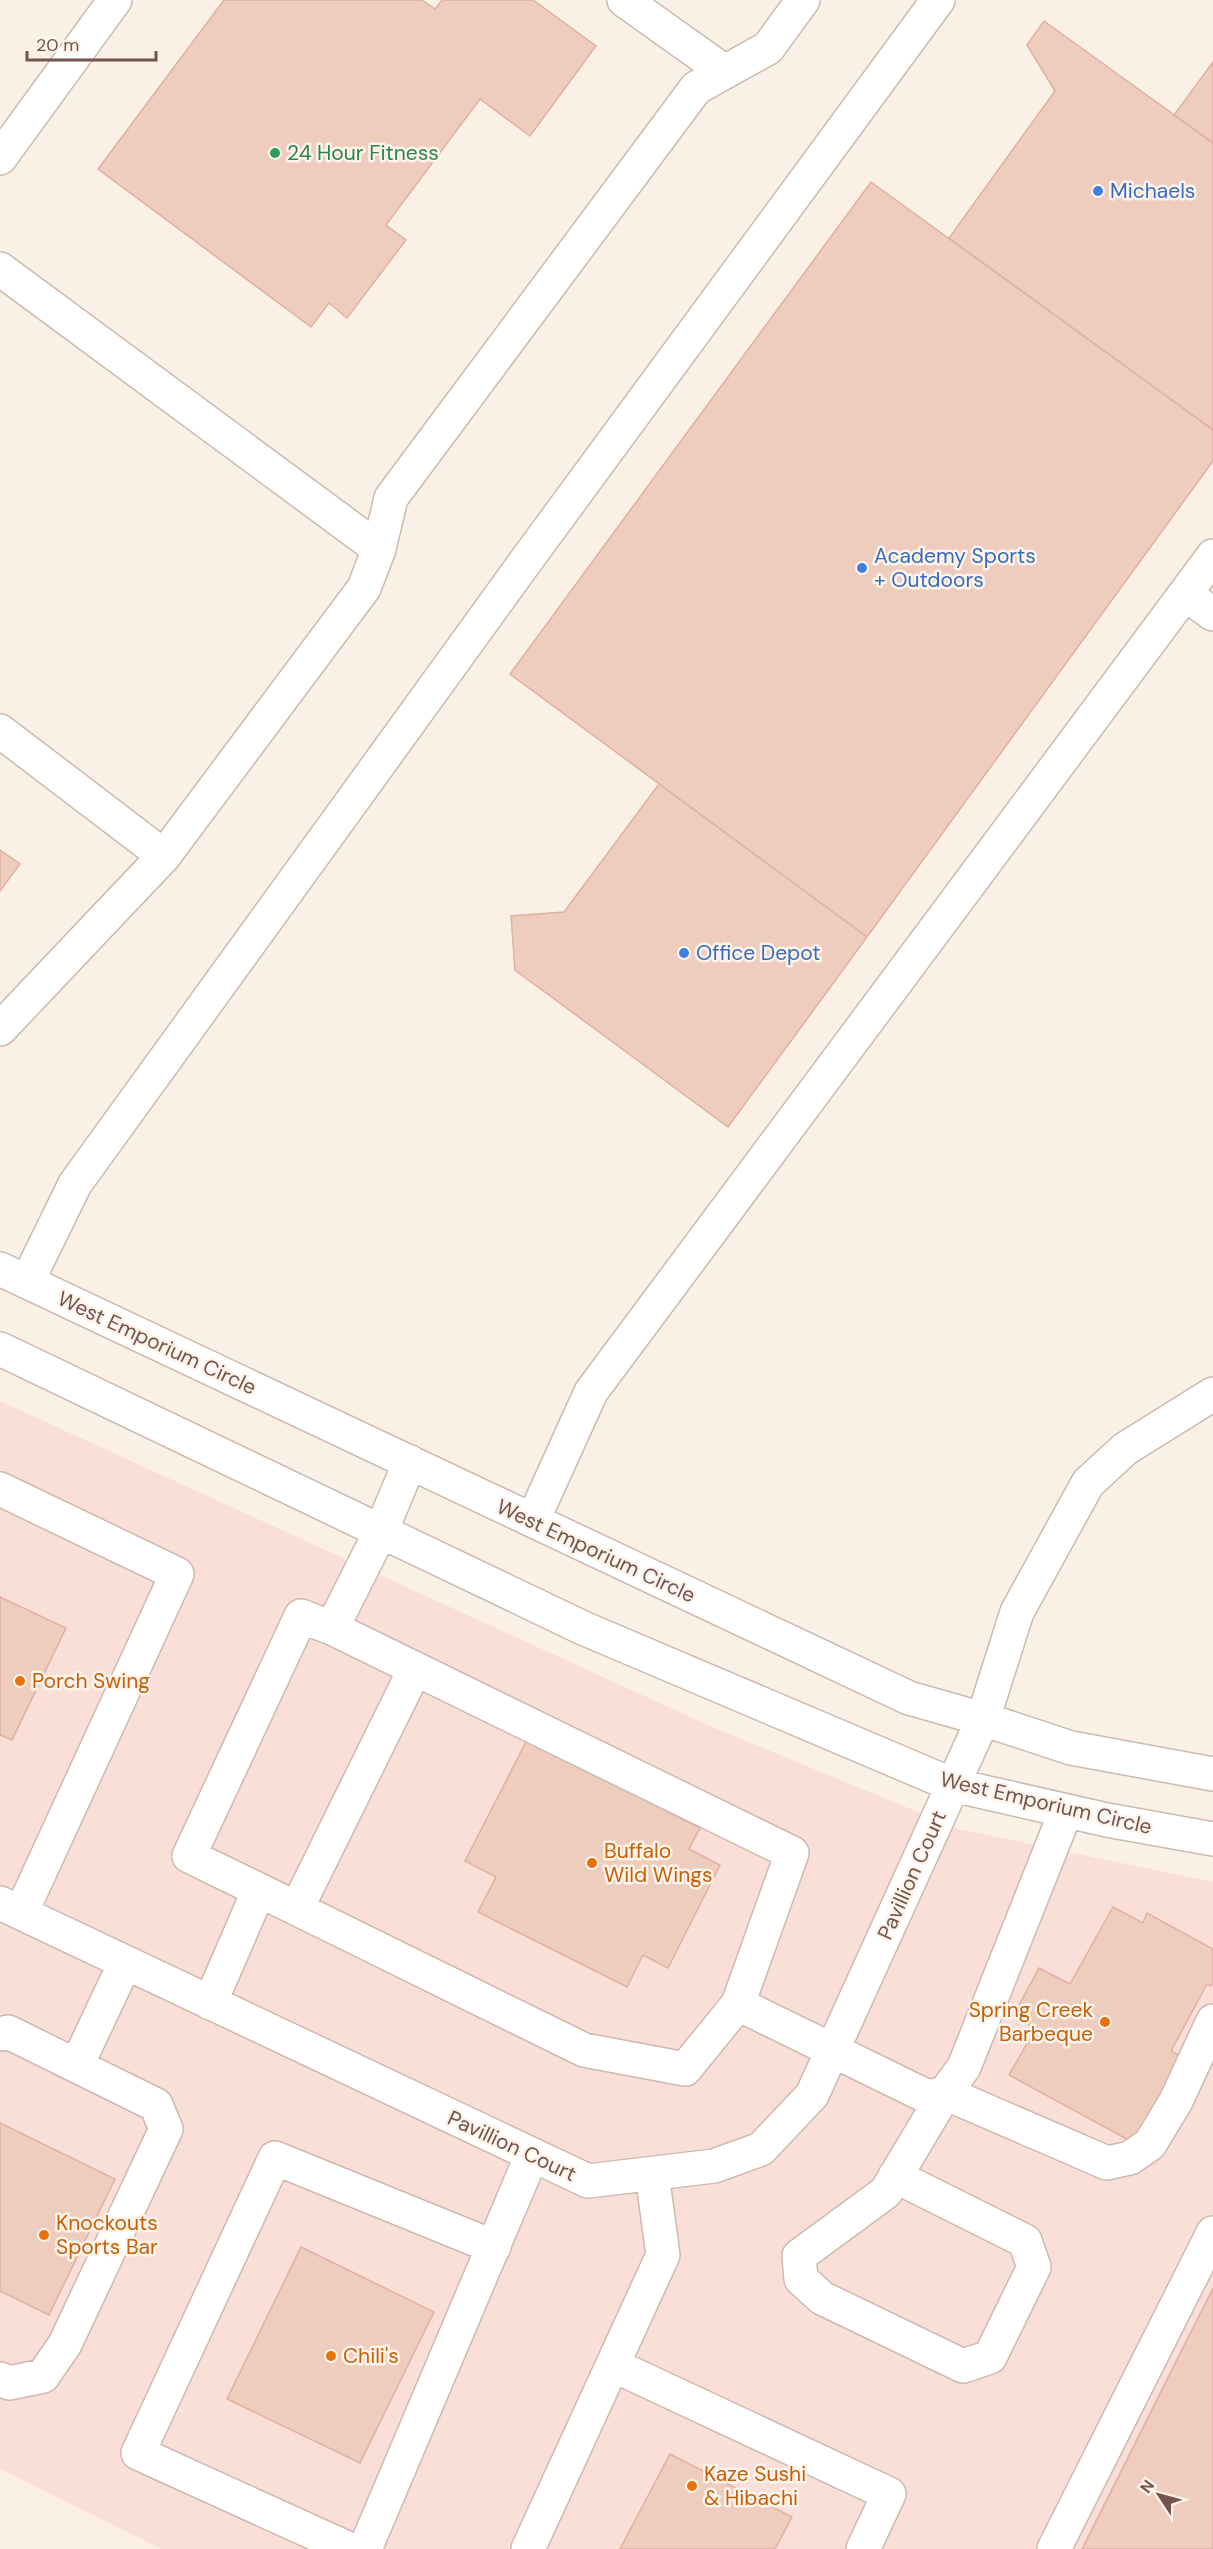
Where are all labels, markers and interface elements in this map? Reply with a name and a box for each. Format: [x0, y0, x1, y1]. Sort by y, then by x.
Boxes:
scale bar [27, 24, 156, 62]
text: 20 m [36, 33, 79, 57]
place label: 24 Hour Fitness [287, 139, 439, 167]
marker: 24 Hour Fitness [268, 146, 282, 160]
place label: Michaels [1110, 177, 1195, 205]
marker: Michaels [1091, 184, 1105, 198]
place label: Academy Sports + Outdoors [874, 542, 1036, 594]
marker: Academy Sports + Outdoors [855, 561, 869, 575]
place label: Office Depot [696, 939, 821, 967]
marker: Office Depot [677, 946, 691, 960]
street label: West Emporium Circle [53, 1285, 261, 1401]
street label: West Emporium Circle [492, 1493, 700, 1609]
place label: Porch Swing [32, 1667, 150, 1695]
marker: Porch Swing [13, 1674, 27, 1688]
street label: West Emporium Circle [937, 1765, 1155, 1841]
street label: Pavillion Court [871, 1806, 953, 1944]
place label: Buffalo Wild Wings [604, 1837, 713, 1889]
marker: Buffalo Wild Wings [585, 1856, 599, 1870]
place label: Spring Creek Barbeque [969, 1996, 1093, 2048]
marker: Spring Creek Barbeque [1098, 2015, 1112, 2029]
street label: Pavillion Court [443, 2104, 581, 2188]
place label: Knockouts Sports Bar [56, 2209, 158, 2261]
marker: Knockouts Sports Bar [37, 2228, 51, 2242]
place label: Chili's [343, 2342, 399, 2370]
marker: Chili's [324, 2349, 338, 2363]
place label: Kaze Sushi & Hibachi [704, 2460, 806, 2512]
north arrow [1129, 2465, 1189, 2525]
text: N [1135, 2476, 1159, 2497]
marker: Kaze Sushi & Hibachi [685, 2479, 699, 2493]

